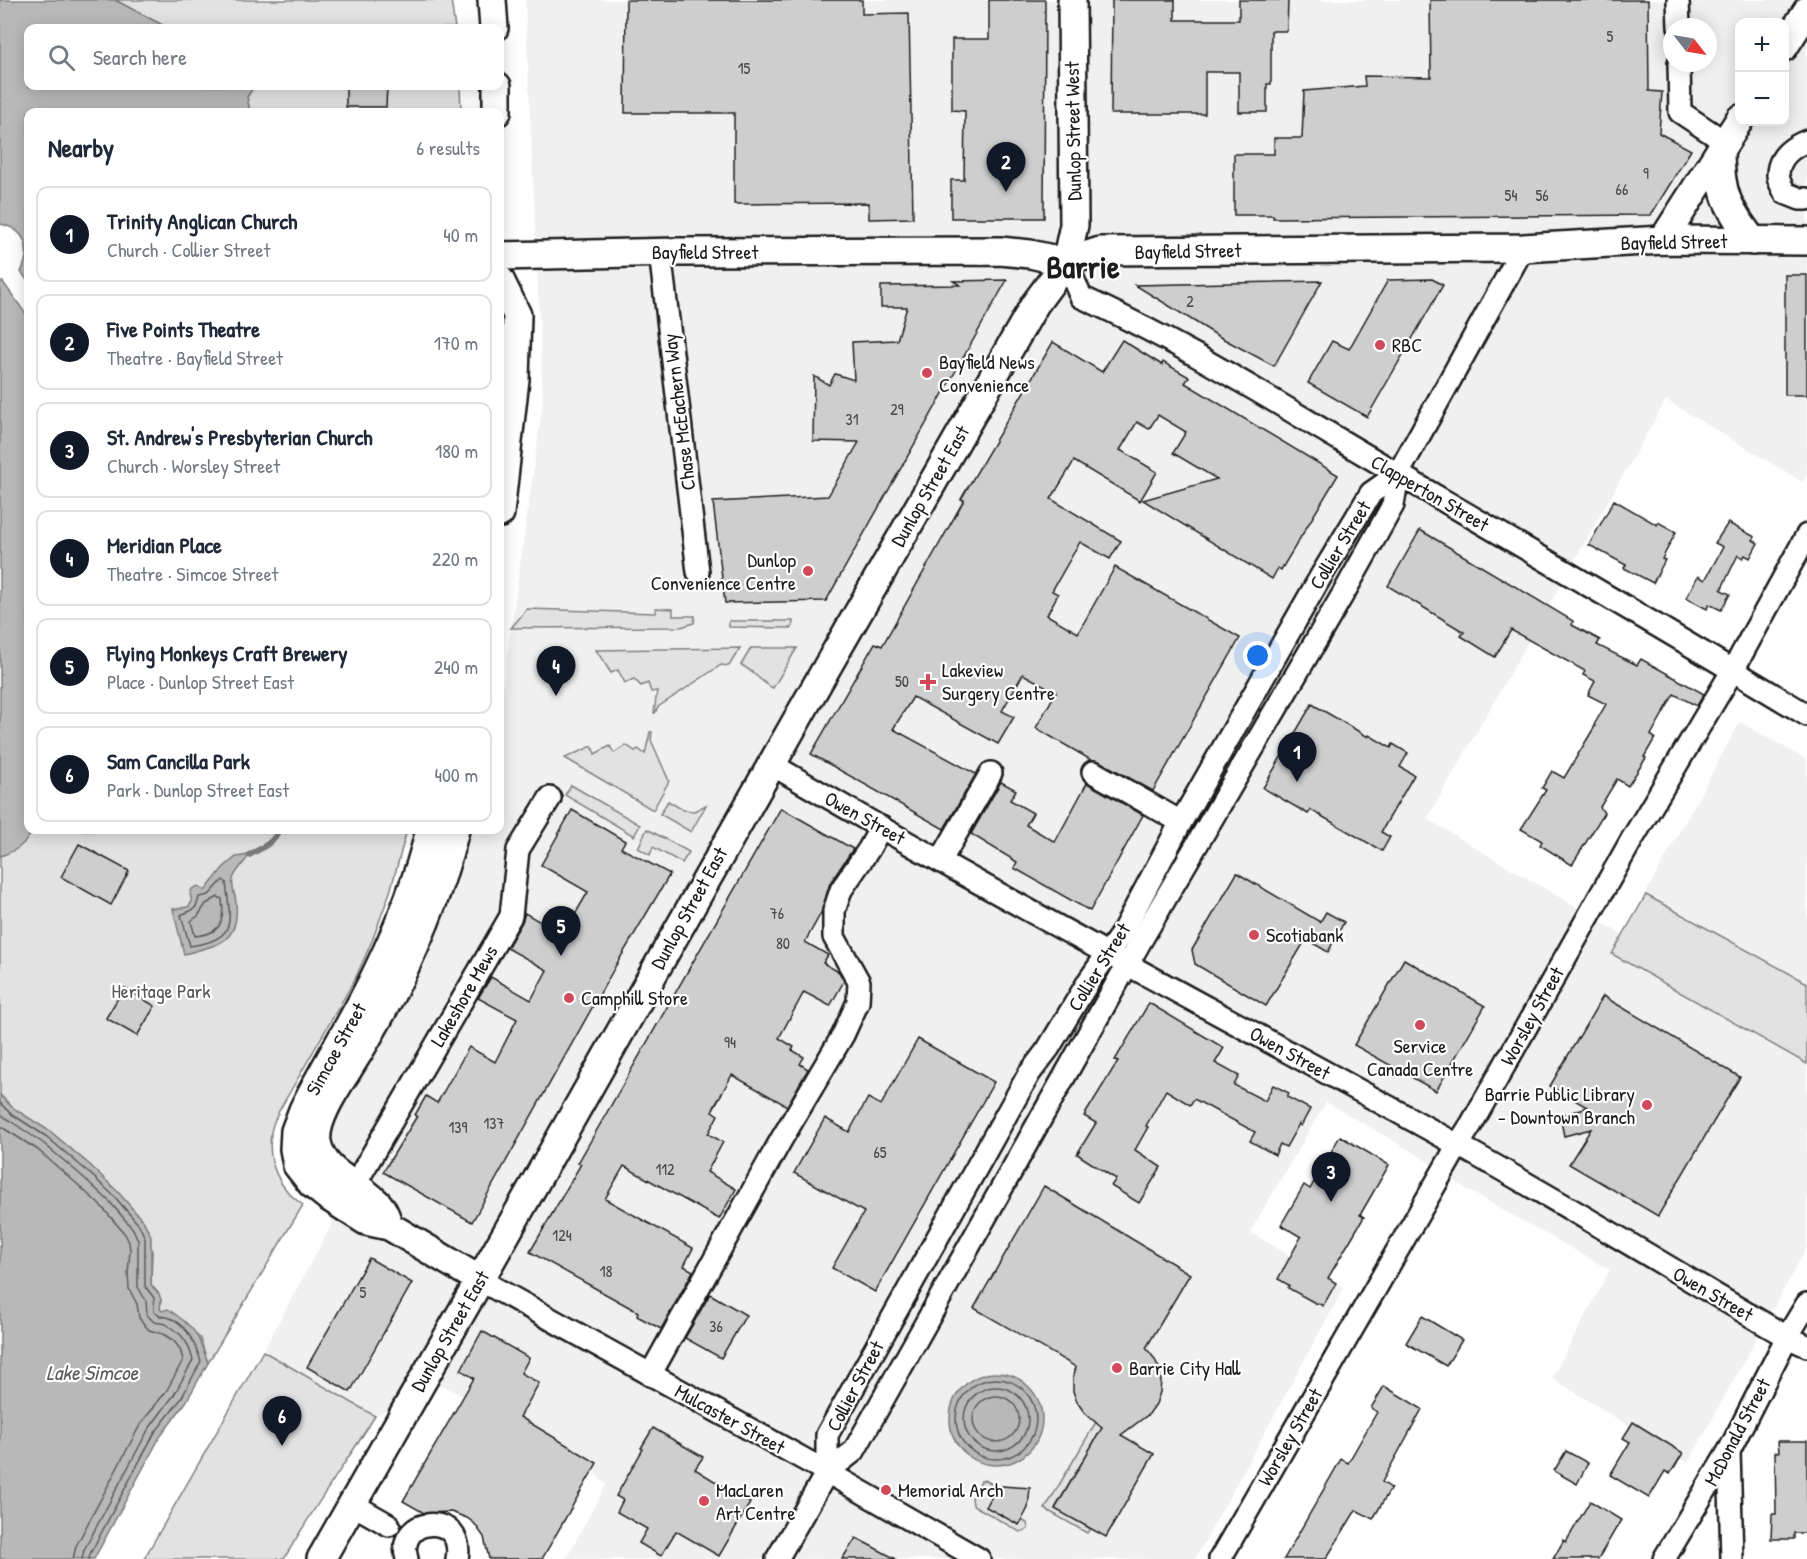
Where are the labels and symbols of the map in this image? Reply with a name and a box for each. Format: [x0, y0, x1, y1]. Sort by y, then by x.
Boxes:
north arrow [1663, 18, 1717, 72]
house number: 5 [1607, 25, 1614, 47]
house number: 15 [738, 57, 751, 79]
street label: Dunlop Street West [1058, 60, 1087, 201]
pin: 2 [986, 142, 1026, 192]
house number: 9 [1643, 162, 1649, 184]
house number: 66 [1616, 178, 1628, 200]
house number: 54 [1505, 184, 1517, 206]
house number: 56 [1535, 184, 1549, 206]
street label: Bayfield Street [1620, 227, 1729, 256]
street label: Bayfield Street [1134, 236, 1243, 265]
street label: Bayfield Street [652, 238, 759, 265]
district label: Barrie [1046, 245, 1120, 288]
house number: 2 [1186, 290, 1194, 312]
place label: RBC [1392, 331, 1422, 358]
street label: Chase McEachern Way [655, 332, 702, 492]
marker: RBC [1373, 338, 1387, 352]
place label: Bayfield News Convenience [939, 348, 1035, 398]
marker: Bayfield News Convenience [920, 366, 934, 380]
house number: 29 [890, 398, 904, 420]
house number: 31 [846, 408, 859, 430]
street label: Dunlop Street East [884, 419, 976, 551]
street label: Clapperton Street [1366, 448, 1495, 538]
street label: Collier Street [1303, 494, 1377, 594]
place label: Dunlop Convenience Centre [651, 546, 796, 596]
marker: Dunlop Convenience Centre [801, 564, 815, 578]
your location [1243, 641, 1272, 670]
pin: 4 [536, 646, 576, 696]
place label: Lakeview Surgery Centre [942, 656, 1055, 706]
house number: 50 [895, 670, 909, 692]
marker: Lakeview Surgery Centre [919, 673, 937, 691]
pin: 1 [1278, 732, 1316, 782]
street label: Owen Street [820, 784, 911, 851]
street label: Dunlop Street East [644, 841, 734, 974]
house number: 76 [770, 902, 784, 924]
pin: 5 [542, 906, 580, 956]
street label: Collier Street [1061, 917, 1137, 1016]
place label: Scotiabank [1266, 921, 1344, 948]
marker: Scotiabank [1247, 928, 1261, 942]
house number: 80 [776, 932, 790, 954]
street label: Lakeshore Mews [424, 940, 504, 1051]
street label: Worsley Street [1493, 961, 1570, 1070]
park label: Heritage Park [111, 977, 211, 1004]
place label: Camphill Store [581, 984, 688, 1011]
marker: Camphill Store [562, 991, 576, 1005]
street label: Simcoe Street [299, 997, 373, 1100]
marker: Service Canada Centre [1413, 1018, 1427, 1032]
street label: Owen Street [1245, 1019, 1336, 1086]
house number: 94 [724, 1031, 736, 1053]
place label: Service Canada Centre [1367, 1032, 1473, 1082]
place label: Barrie Public Library - Downtown Branch [1485, 1080, 1635, 1130]
marker: Barrie Public Library - Downtown Branch [1640, 1098, 1654, 1112]
house number: 137 [484, 1112, 505, 1134]
house number: 139 [449, 1116, 468, 1138]
house number: 65 [873, 1141, 887, 1163]
pin: 3 [1312, 1152, 1350, 1202]
house number: 112 [655, 1158, 675, 1180]
house number: 124 [552, 1224, 572, 1246]
house number: 18 [600, 1260, 612, 1282]
street label: Owen Street [1668, 1260, 1759, 1328]
street label: Dunlop Street East [404, 1264, 496, 1396]
house number: 5 [360, 1281, 367, 1303]
house number: 36 [709, 1315, 723, 1337]
street label: Collier Street [819, 1335, 890, 1436]
place label: Barrie City Hall [1129, 1354, 1241, 1381]
water label: Lake Simcoe [46, 1358, 139, 1387]
marker: Barrie City Hall [1110, 1361, 1124, 1375]
street label: McDonald Street [1697, 1372, 1777, 1490]
street label: Mulcaster Street [670, 1377, 791, 1461]
street label: Worsley Street [1251, 1382, 1329, 1491]
pin: 6 [262, 1396, 302, 1446]
place label: MacLaren Art Centre [716, 1476, 795, 1526]
place label: Memorial Arch [898, 1476, 1003, 1503]
marker: Memorial Arch [879, 1483, 893, 1497]
marker: MacLaren Art Centre [697, 1494, 711, 1508]

